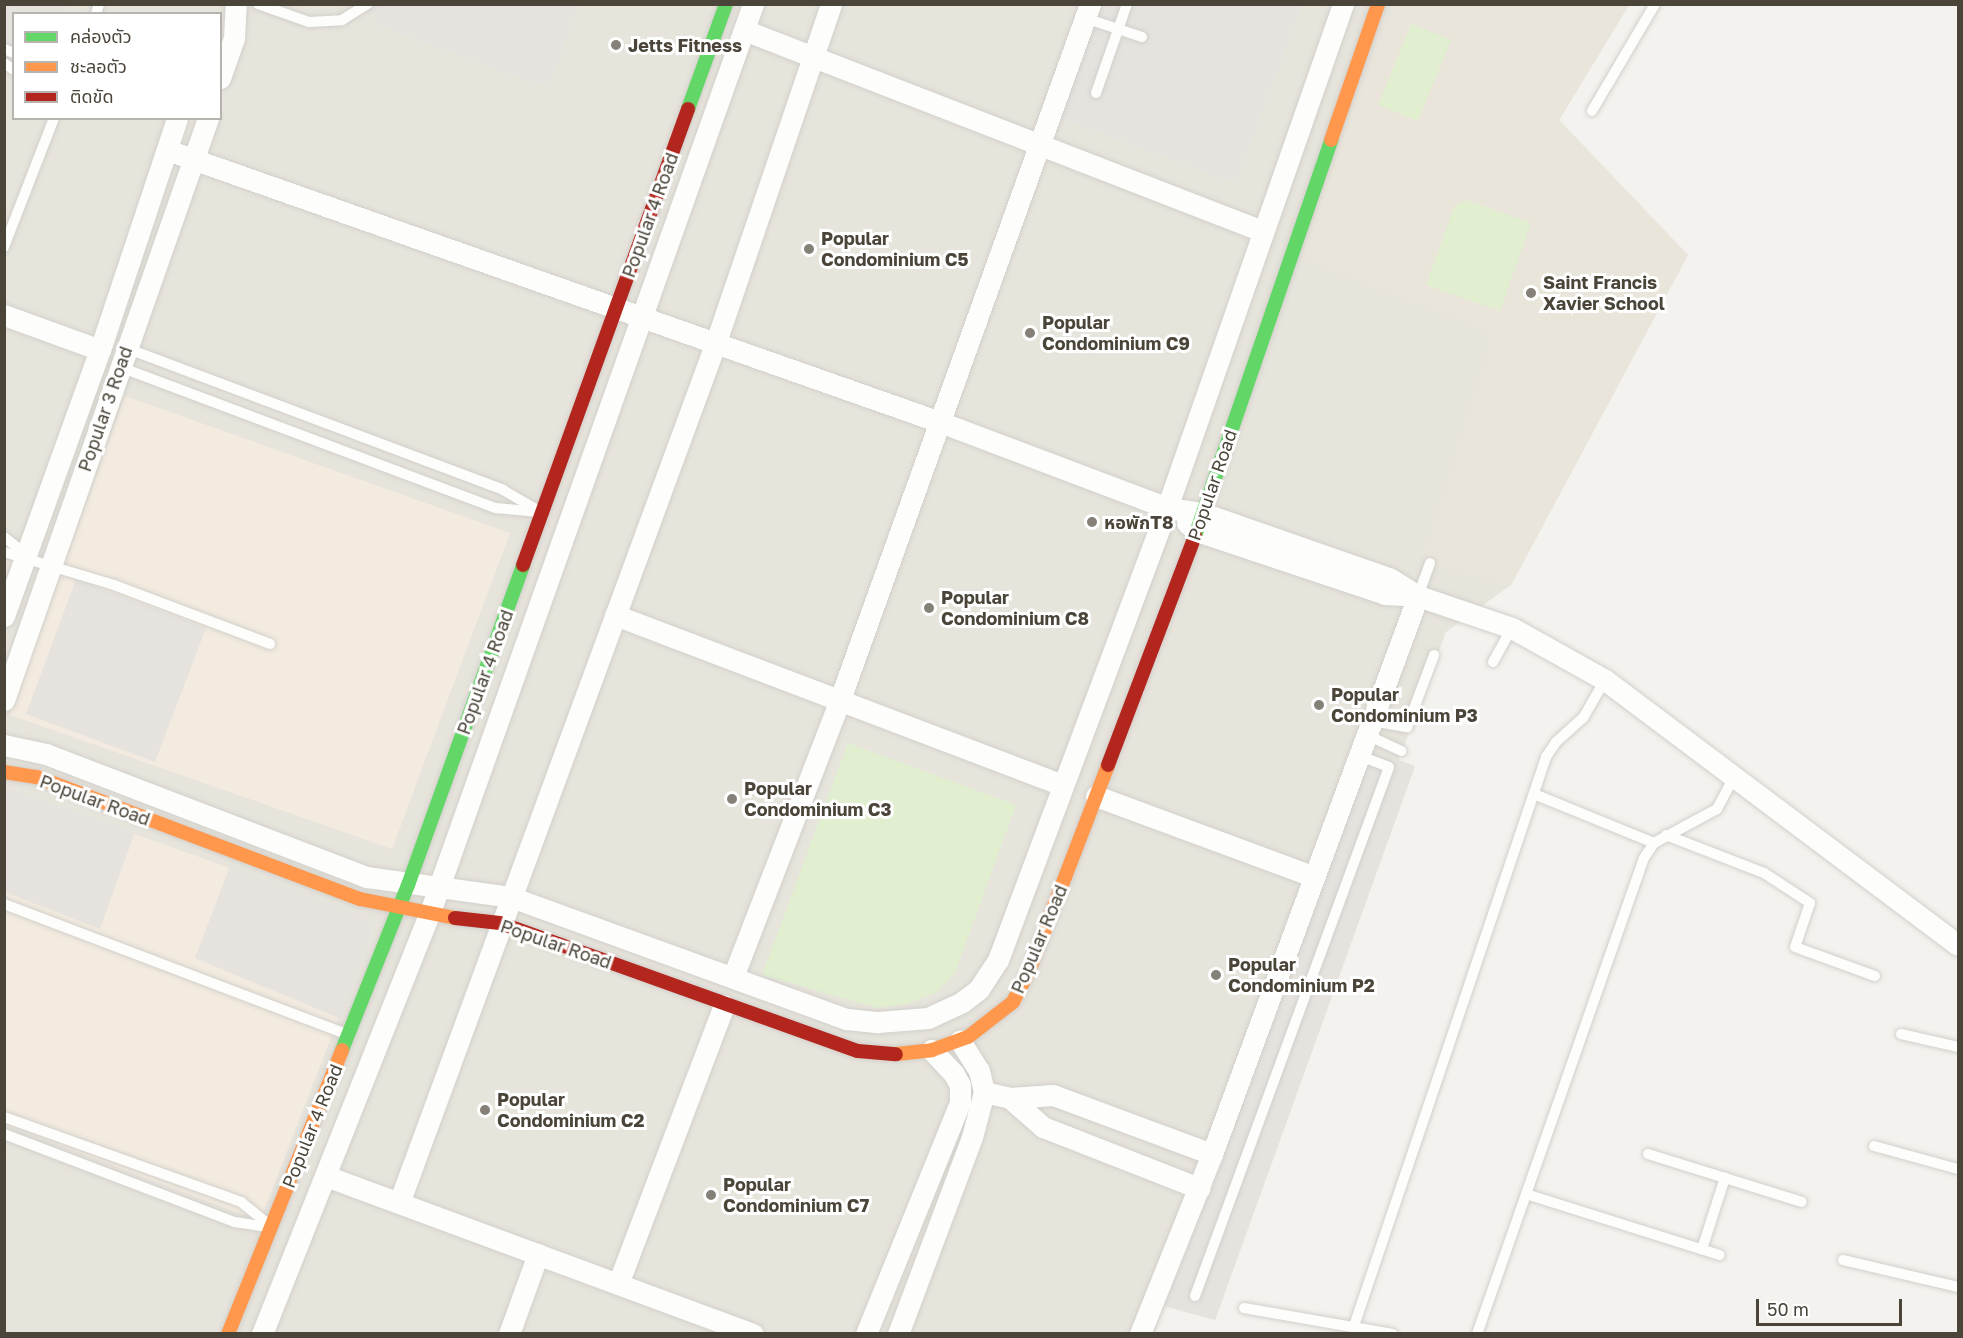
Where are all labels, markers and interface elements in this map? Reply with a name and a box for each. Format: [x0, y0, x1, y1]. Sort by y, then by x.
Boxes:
legend [12, 12, 222, 120]
text: คล่องตัว [70, 25, 132, 47]
place label: Jetts Fitness [628, 34, 742, 56]
marker: Jetts Fitness [609, 38, 623, 52]
text: ชะลอตัว [70, 55, 127, 77]
text: ติดขัด [70, 85, 113, 107]
street label: Popular 4 Road [617, 150, 683, 280]
place label: Popular Condominium C5 [821, 228, 969, 270]
marker: Popular Condominium C5 [802, 242, 816, 256]
place label: Saint Francis Xavier School [1543, 272, 1665, 314]
marker: Saint Francis Xavier School [1524, 286, 1538, 300]
place label: Popular Condominium C9 [1042, 312, 1190, 354]
marker: Popular Condominium C9 [1023, 326, 1037, 340]
street label: Popular 3 Road [73, 344, 137, 474]
street label: Popular Road [1183, 427, 1241, 543]
place label: หอพักT8 [1104, 511, 1173, 533]
marker: หอพักT8 [1085, 515, 1099, 529]
place label: Popular Condominium C8 [941, 587, 1089, 630]
marker: Popular Condominium C8 [922, 601, 936, 615]
street label: Popular 4 Road [452, 607, 518, 737]
place label: Popular Condominium P3 [1331, 684, 1478, 726]
marker: Popular Condominium P3 [1312, 698, 1326, 712]
street label: Popular Road [37, 770, 153, 830]
place label: Popular Condominium C3 [744, 778, 892, 820]
marker: Popular Condominium C3 [725, 792, 739, 806]
street label: Popular Road [1006, 881, 1072, 997]
street label: Popular Road [498, 915, 614, 973]
place label: Popular Condominium P2 [1228, 954, 1375, 996]
marker: Popular Condominium P2 [1209, 968, 1223, 982]
street label: Popular 4 Road [277, 1061, 347, 1191]
place label: Popular Condominium C2 [497, 1089, 645, 1132]
marker: Popular Condominium C2 [478, 1103, 492, 1117]
place label: Popular Condominium C7 [723, 1174, 869, 1216]
marker: Popular Condominium C7 [704, 1188, 718, 1202]
scale bar [1759, 1287, 1904, 1325]
text: 50 m [1767, 1298, 1809, 1320]

